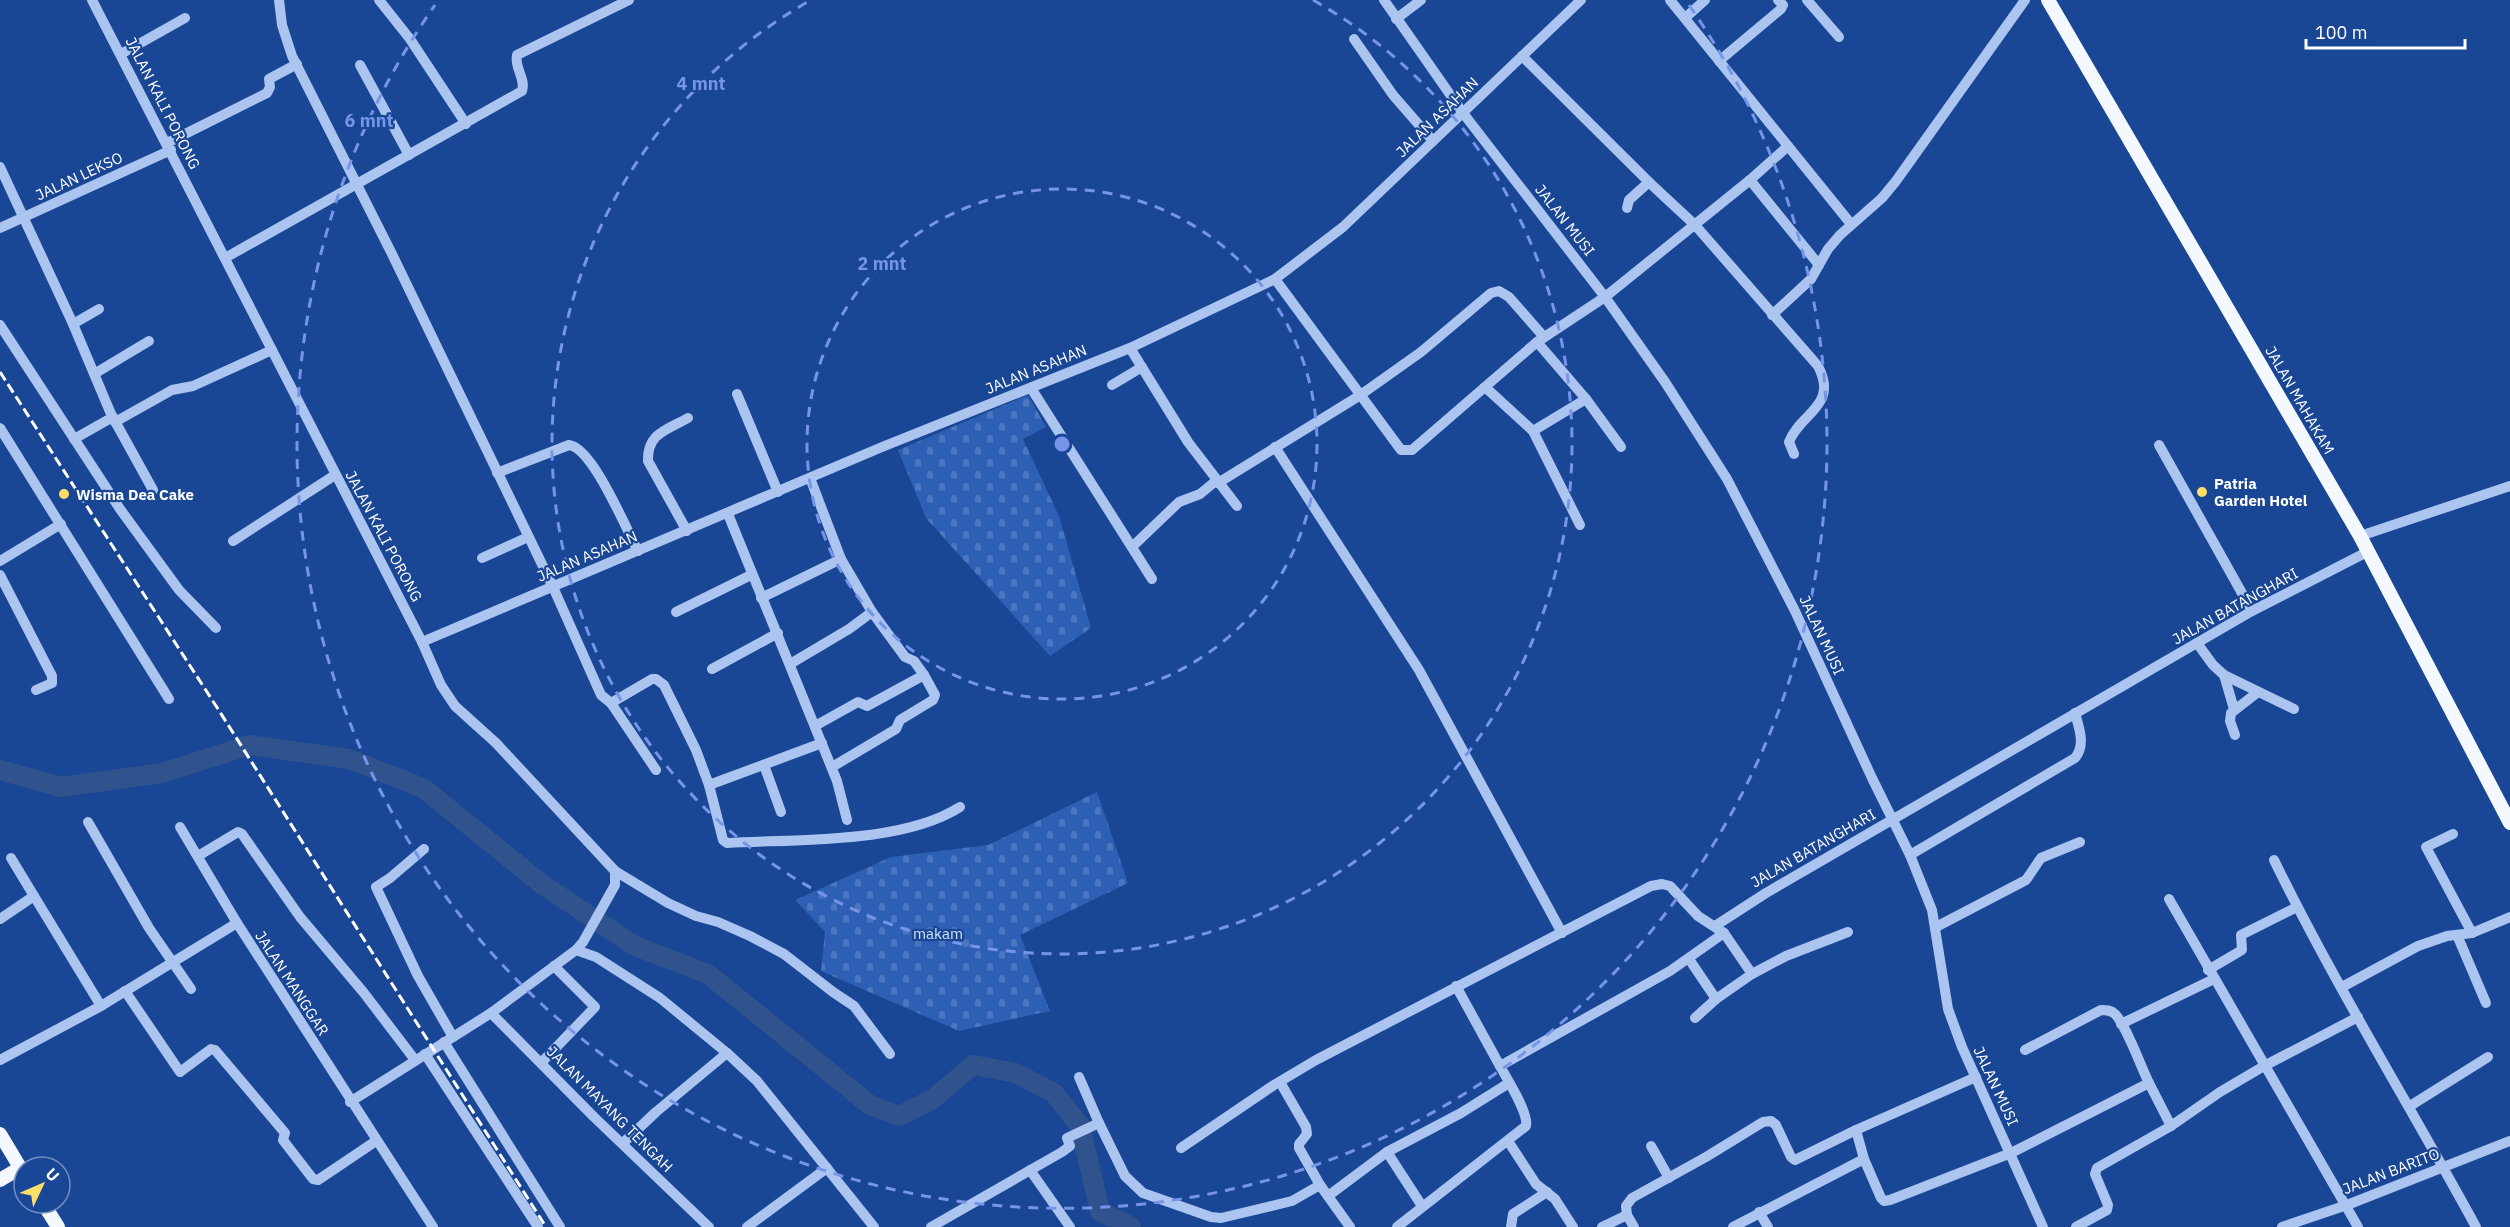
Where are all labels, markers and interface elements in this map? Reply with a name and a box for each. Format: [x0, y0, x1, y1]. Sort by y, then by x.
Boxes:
scale bar [2306, 12, 2465, 50]
text: 100 m [2315, 21, 2367, 44]
street label: JALAN KALI PORONG [121, 34, 205, 172]
text: 4 mnt [677, 72, 725, 95]
street label: JALAN ASAHAN [1392, 73, 1482, 161]
text: 6 mnt [345, 109, 393, 132]
street label: JALAN LEKSO [32, 148, 126, 204]
street label: JALAN MUSI [1531, 180, 1599, 260]
text: 2 mnt [858, 252, 906, 275]
street label: JALAN ASAHAN [983, 340, 1089, 398]
street label: JALAN MAHAKAM [2261, 342, 2339, 458]
centre of rings [1052, 434, 1072, 454]
street label: JALAN KALI PORONG [341, 467, 427, 605]
place label: Patria Garden Hotel [2214, 474, 2308, 510]
place label: Wisma Dea Cake [76, 485, 194, 504]
marker: Patria Garden Hotel [2195, 485, 2209, 499]
marker: Wisma Dea Cake [57, 487, 71, 501]
street label: JALAN ASAHAN [534, 526, 640, 586]
street label: JALAN BATANGHARI [2169, 563, 2301, 649]
street label: JALAN MUSI [1795, 592, 1849, 678]
street label: JALAN BATANGHARI [1747, 804, 1879, 892]
park label: makam [913, 924, 963, 943]
street label: JALAN MANGGAR [251, 927, 333, 1039]
street label: JALAN MAYANG TENGAH [543, 1042, 677, 1176]
street label: JALAN MUSI [1969, 1043, 2023, 1129]
street label: JALAN BARITO [2340, 1144, 2442, 1198]
north arrow [12, 1155, 72, 1215]
text: U [42, 1164, 64, 1186]

